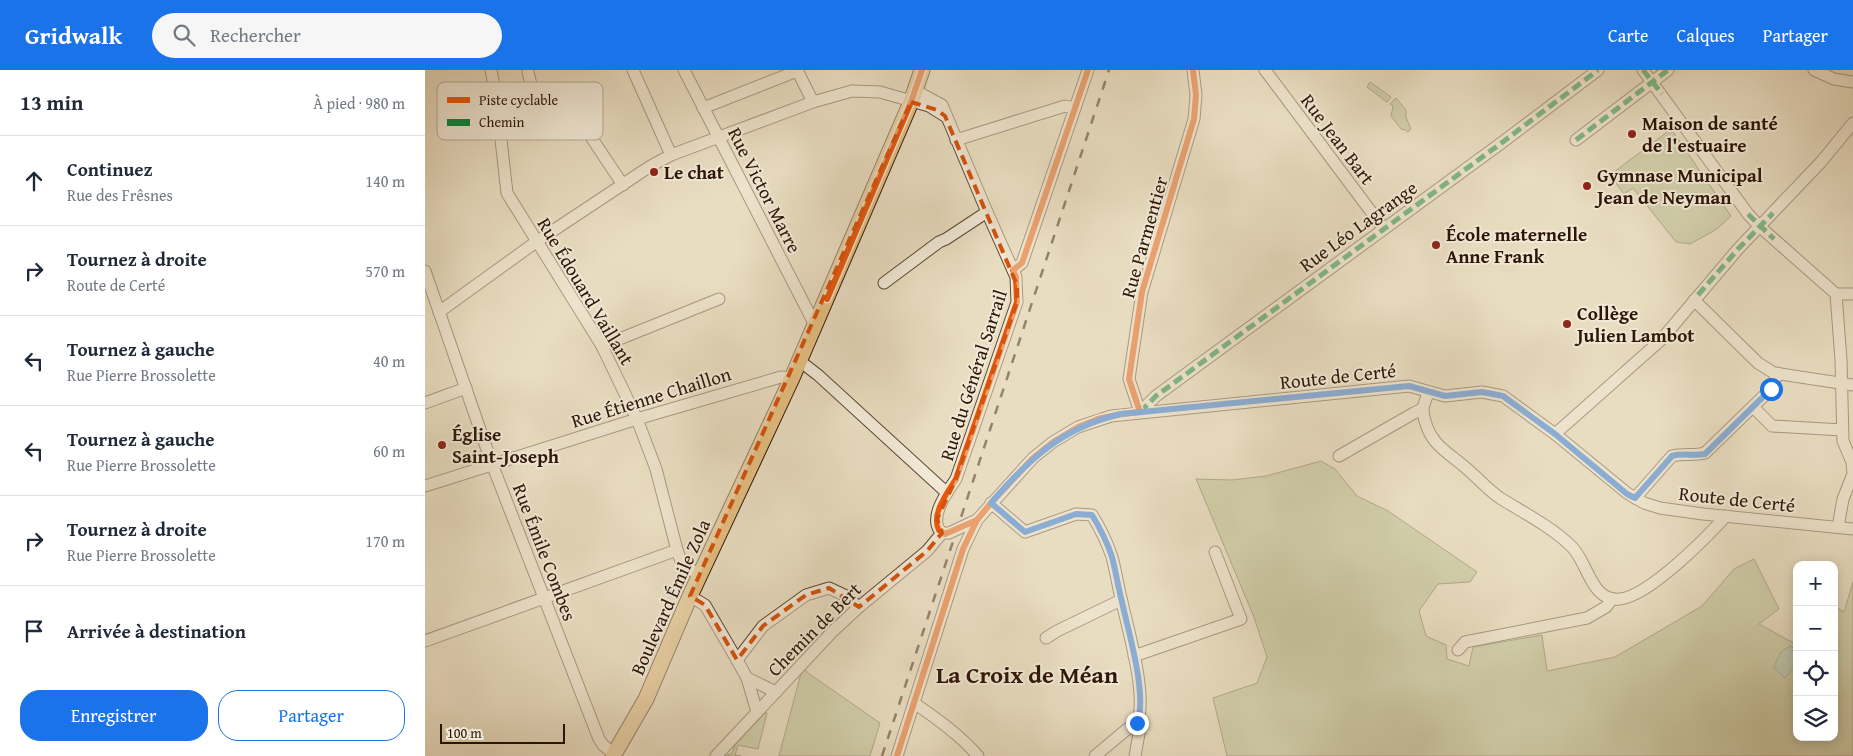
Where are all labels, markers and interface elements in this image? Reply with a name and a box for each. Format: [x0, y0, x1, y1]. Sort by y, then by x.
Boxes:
search box [152, 13, 502, 58]
text: Gridwalk [25, 18, 122, 53]
icon: search [170, 21, 198, 49]
text: Rechercher [210, 21, 301, 49]
text: Carte [1608, 22, 1649, 49]
text: Calques [1677, 22, 1735, 49]
text: Partager [1763, 22, 1828, 49]
legend [437, 82, 603, 140]
text: 13 min [20, 87, 83, 118]
street label: Rue Jean Bart [1295, 88, 1382, 191]
text: Piste cyclable [479, 90, 559, 110]
text: À pied · 980 m [313, 91, 405, 115]
place label: Maison de santé de l'estuaire [1642, 109, 1778, 159]
text: Chemin [479, 112, 524, 132]
street label: Rue Victor Marre [721, 122, 809, 258]
marker: Maison de santé de l'estuaire [1626, 128, 1638, 140]
text: Continuez [67, 155, 153, 183]
place label: Le chat [664, 158, 725, 186]
place label: Gymnase Municipal Jean de Neyman [1594, 161, 1763, 211]
marker: Le chat [648, 166, 660, 178]
icon: ahead [20, 167, 48, 195]
text: 140 m [365, 169, 405, 193]
street label: Rue Parmentier [1113, 173, 1175, 301]
street label: Rue Léo Lagrange [1293, 174, 1423, 278]
marker: Gymnase Municipal Jean de Neyman [1581, 180, 1593, 192]
text: Rue des Frêsnes [67, 183, 173, 207]
street label: Rue Édouard Vaillant [531, 212, 641, 370]
place label: École maternelle Anne Frank [1446, 220, 1587, 270]
marker: École maternelle Anne Frank [1430, 239, 1442, 251]
text: Tournez à droite [67, 245, 207, 273]
icon: right [20, 257, 48, 285]
text: 570 m [365, 259, 405, 283]
text: Route de Certé [67, 273, 165, 297]
street label: Rue du Général Sarrail [932, 286, 1014, 464]
place label: Collège Julien Lambot [1574, 299, 1695, 349]
marker: Collège Julien Lambot [1561, 318, 1573, 330]
text: Tournez à gauche [67, 335, 215, 363]
icon: left [20, 347, 48, 375]
text: 40 m [373, 349, 405, 373]
street label: Route de Certé [1279, 356, 1398, 396]
street label: Rue Étienne Chaillon [568, 359, 735, 435]
text: Rue Pierre Brossolette [67, 363, 216, 387]
route start [1760, 378, 1783, 401]
place label: Église Saint-Joseph [452, 420, 560, 470]
text: Tournez à gauche [67, 425, 215, 453]
icon: left [20, 437, 48, 465]
text: 60 m [373, 439, 405, 463]
marker: Église Saint-Joseph [436, 439, 448, 451]
text: Rue Pierre Brossolette [67, 453, 216, 477]
street label: Rue Émile Combes [506, 479, 584, 625]
street label: Route de Certé [1678, 479, 1797, 519]
text: Tournez à droite [67, 515, 207, 543]
street label: Boulevard Émile Zola [623, 515, 717, 679]
icon: right [20, 527, 48, 555]
text: 170 m [365, 529, 405, 553]
text: Rue Pierre Brossolette [67, 543, 216, 567]
map controls [1793, 561, 1838, 741]
button: + [1793, 561, 1838, 606]
street label: Chemin de Bert [761, 575, 868, 682]
button: − [1793, 606, 1838, 651]
icon: arrive [20, 617, 48, 645]
text: Arrivée à destination [67, 617, 246, 645]
button: locate [1793, 651, 1838, 696]
district label: La Croix de Méan [936, 657, 1118, 692]
button: Enregistrer [20, 690, 208, 741]
button: Partager [218, 690, 405, 741]
button: layers [1793, 696, 1838, 741]
route end [1126, 712, 1149, 735]
scale bar [440, 721, 565, 744]
text: 100 m [447, 723, 482, 743]

